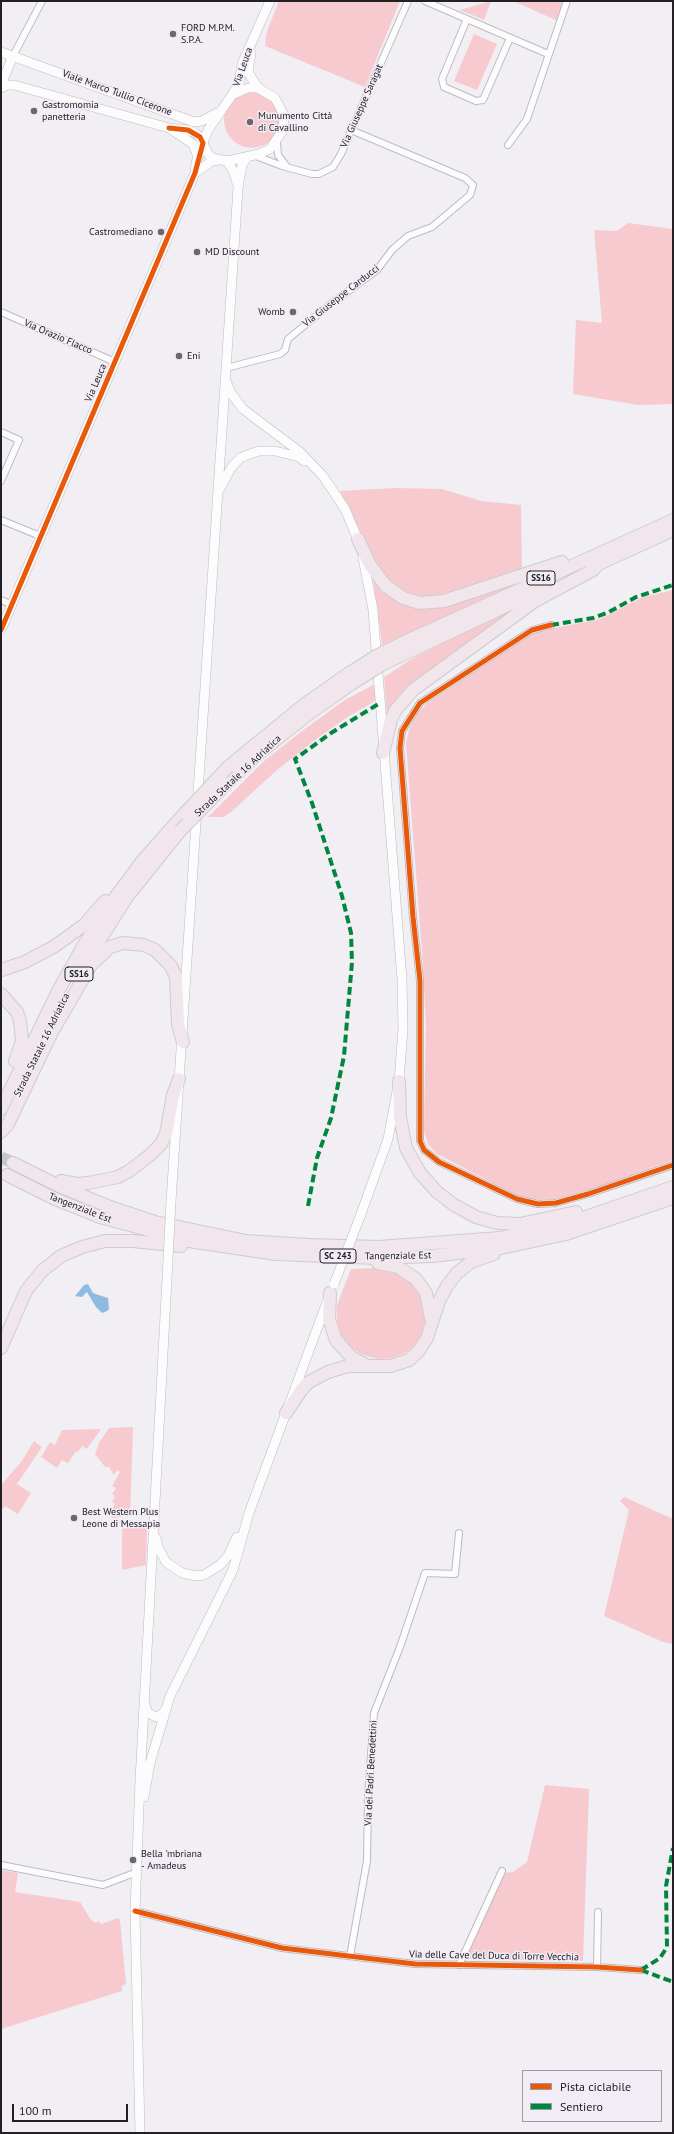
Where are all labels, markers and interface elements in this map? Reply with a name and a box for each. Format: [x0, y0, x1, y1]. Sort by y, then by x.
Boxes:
place label: FORD M.P.M. S.P.A. [181, 22, 235, 46]
marker: FORD M.P.M. S.P.A. [168, 29, 178, 39]
street label: Via Leuca [231, 46, 255, 88]
street label: Via Giuseppe Saragat [338, 62, 386, 150]
street label: Viale Marco Tullio Cicerone [60, 68, 174, 118]
place label: Gastromomia panetteria [42, 99, 99, 122]
marker: Gastromomia panetteria [29, 106, 39, 116]
place label: Munumento Città di Cavallino [258, 110, 332, 134]
marker: Munumento Città di Cavallino [245, 117, 255, 127]
place label: Castromediano [89, 226, 153, 238]
marker: Castromediano [156, 227, 166, 237]
place label: MD Discount [205, 246, 259, 258]
marker: MD Discount [192, 247, 202, 257]
street label: Via Giuseppe Carducci [300, 262, 382, 330]
place label: Womb [258, 306, 285, 318]
marker: Womb [288, 307, 298, 317]
street label: Via Orazio Flacco [22, 317, 94, 357]
place label: Eni [187, 350, 201, 362]
marker: Eni [174, 351, 184, 361]
street label: Via Leuca [83, 362, 109, 404]
road number: SS16 [527, 571, 555, 585]
street label: Strada Statale 16 Adriatica [192, 733, 284, 819]
road number: SS16 [65, 967, 93, 981]
street label: Strada Statale 16 Adriatica [12, 991, 72, 1099]
street label: Tangenziale Est [47, 1190, 113, 1226]
road number: SC 243 [320, 1249, 356, 1263]
street label: Tangenziale Est [365, 1249, 431, 1263]
place label: Best Western Plus Leone di Messapia [82, 1506, 160, 1530]
marker: Best Western Plus Leone di Messapia [69, 1513, 79, 1523]
street label: Via dei Padri Benedettini [362, 1720, 380, 1826]
place label: Bella 'mbriana - Amadeus [141, 1848, 202, 1872]
marker: Bella 'mbriana - Amadeus [128, 1855, 138, 1865]
street label: Via delle Cave del Duca di Torre Vecchia [409, 1949, 579, 1963]
legend [522, 2070, 662, 2122]
text: Pista ciclabile [560, 2079, 631, 2094]
scale bar [14, 2096, 130, 2122]
text: Sentiero [560, 2099, 603, 2114]
text: 100 m [19, 2103, 52, 2118]

